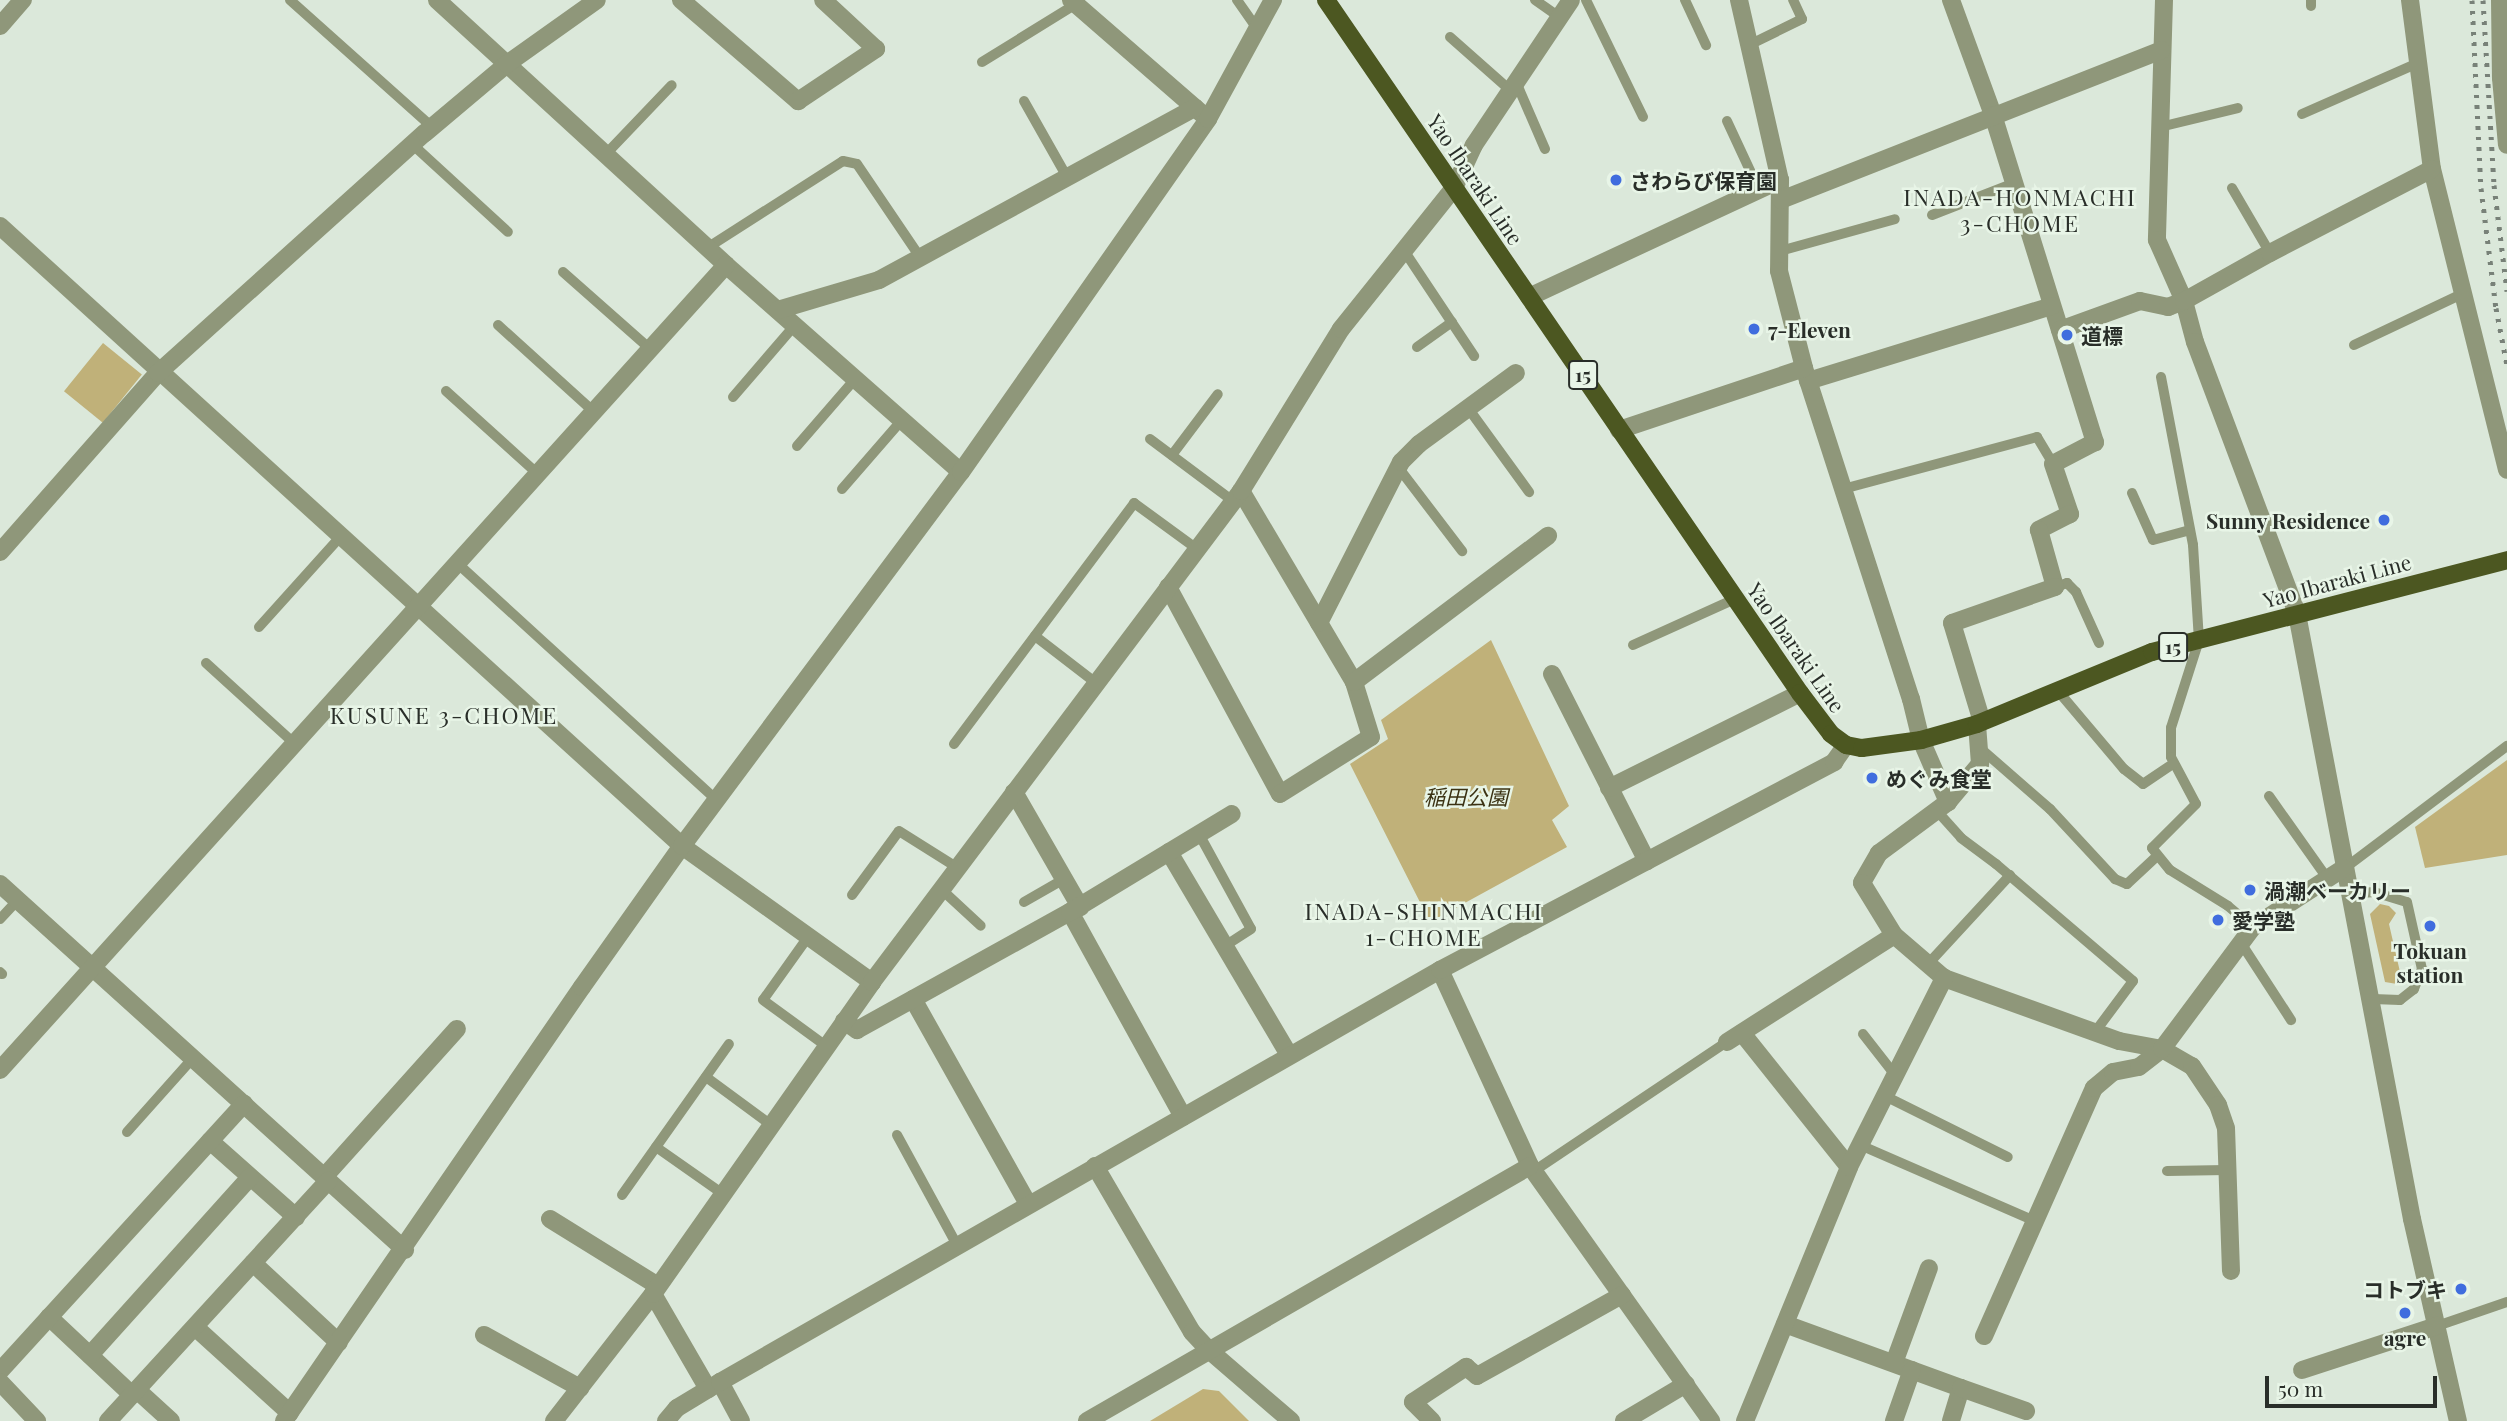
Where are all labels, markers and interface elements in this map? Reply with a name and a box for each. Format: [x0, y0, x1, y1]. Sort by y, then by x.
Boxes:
street label: Yao Ibaraki Line [1423, 109, 1529, 249]
place label: さわらび保育園 [1630, 167, 1777, 193]
marker: さわらび保育園 [1608, 172, 1624, 188]
district label: INADA-HONMACHI 3-CHOME [1905, 183, 2135, 237]
place label: 7-Eleven [1768, 316, 1851, 342]
marker: 7-Eleven [1746, 321, 1762, 337]
place label: 道標 [2081, 322, 2123, 348]
marker: 道標 [2059, 327, 2075, 343]
road number: 15 [1567, 360, 1599, 390]
place label: Sunny Residence [2205, 507, 2370, 533]
marker: Sunny Residence [2376, 512, 2392, 528]
street label: Yao Ibaraki Line [2260, 548, 2414, 612]
street label: Yao Ibaraki Line [1743, 577, 1851, 717]
road number: 15 [2157, 632, 2189, 662]
district label: KUSUNE 3-CHOME [331, 701, 557, 729]
place label: めぐみ食堂 [1886, 765, 1991, 791]
marker: めぐみ食堂 [1864, 770, 1880, 786]
park label: 稲田公園 [1424, 783, 1508, 809]
place label: 渦潮ベーカリー [2264, 877, 2411, 903]
marker: 渦潮ベーカリー [2242, 882, 2258, 898]
district label: INADA-SHINMACHI 1-CHOME [1306, 897, 1542, 951]
place label: 愛学塾 [2232, 907, 2295, 933]
marker: 愛学塾 [2210, 912, 2226, 928]
marker: Tokuan station [2422, 918, 2438, 934]
place label: Tokuan station [2393, 937, 2467, 987]
place label: コトブキ [2363, 1276, 2447, 1302]
marker: コトブキ [2453, 1281, 2469, 1297]
marker: agre [2397, 1305, 2413, 1321]
place label: agre [2384, 1324, 2426, 1350]
scale bar [2269, 1362, 2440, 1406]
text: 50 m [2278, 1374, 2323, 1402]

